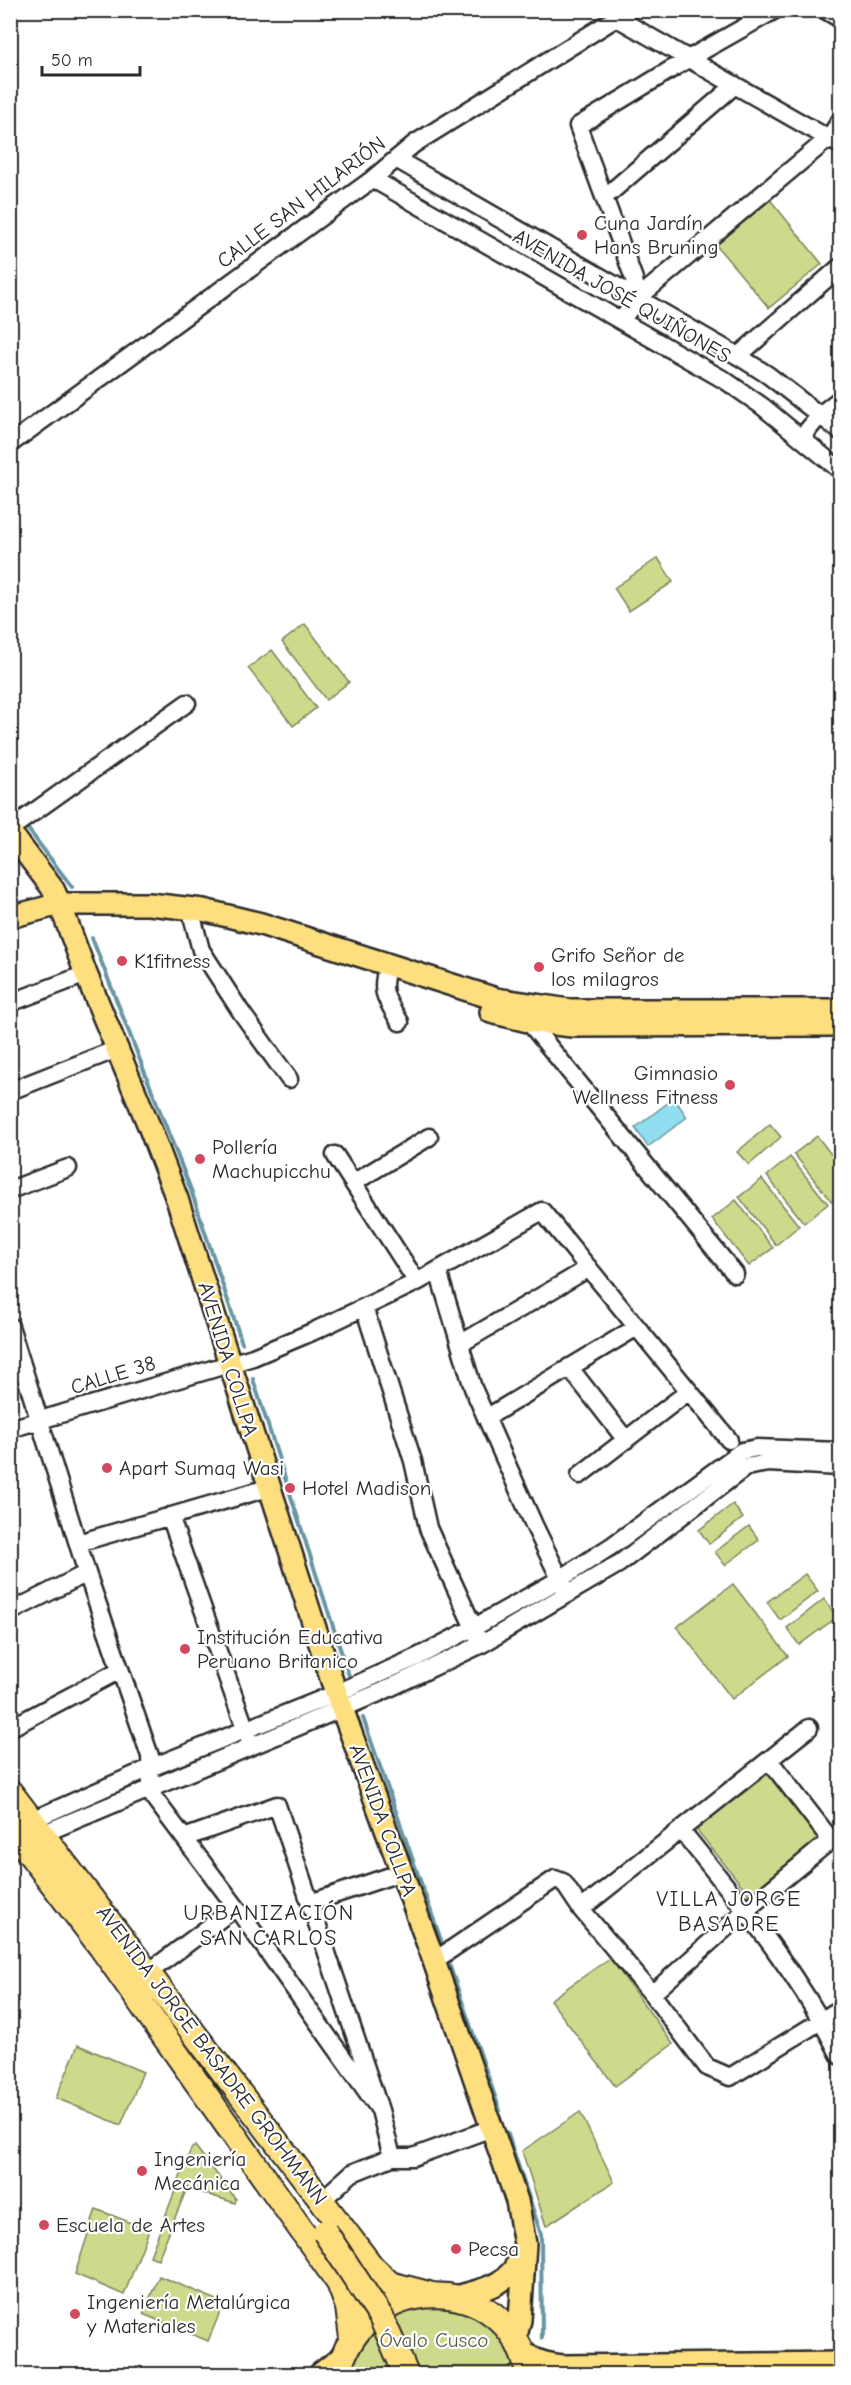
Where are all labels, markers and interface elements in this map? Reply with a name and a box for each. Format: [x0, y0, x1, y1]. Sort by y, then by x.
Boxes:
scale bar [42, 39, 140, 77]
text: 50 m [51, 50, 93, 71]
street label: CALLE SAN HILARIÓN [212, 131, 390, 273]
place label: Cuna Jardín Hans Bruning [594, 211, 719, 259]
street label: AVENIDA JOSÉ QUIÑONES [509, 224, 735, 368]
marker: Cuna Jardín Hans Bruning [575, 228, 589, 242]
place label: Grifo Señor de los milagros [551, 943, 685, 991]
place label: K1fitness [134, 949, 210, 973]
marker: K1fitness [115, 954, 129, 968]
marker: Grifo Señor de los milagros [532, 960, 546, 974]
place label: Gimnasio Wellness Fitness [572, 1061, 718, 1109]
marker: Gimnasio Wellness Fitness [723, 1078, 737, 1092]
place label: Pollería Machupicchu [212, 1135, 331, 1183]
marker: Pollería Machupicchu [193, 1152, 207, 1166]
street label: AVENIDA COLLPA [193, 1279, 263, 1439]
street label: CALLE 38 [68, 1351, 158, 1399]
place label: Apart Sumaq Wasi [119, 1456, 284, 1480]
marker: Apart Sumaq Wasi [100, 1461, 114, 1475]
place label: Hotel Madison [302, 1476, 431, 1500]
marker: Hotel Madison [283, 1481, 297, 1495]
place label: Institución Educativa Peruano Britanico [197, 1625, 383, 1673]
marker: Institución Educativa Peruano Britanico [178, 1642, 192, 1656]
street label: AVENIDA COLLPA [344, 1741, 422, 1899]
district label: VILLA JORGE BASADRE [656, 1886, 802, 1937]
district label: URBANIZACIÓN SAN CARLOS [183, 1900, 355, 1951]
street label: AVENIDA JORGE BASADRE GROHMANN [92, 1901, 332, 2209]
place label: Ingeniería Mecánica [154, 2147, 246, 2195]
marker: Ingeniería Mecánica [135, 2164, 149, 2178]
place label: Escuela de Artes [56, 2213, 205, 2237]
marker: Escuela de Artes [37, 2218, 51, 2232]
place label: Pecsa [468, 2237, 519, 2261]
marker: Pecsa [449, 2242, 463, 2256]
place label: Ingeniería Metalúrgica y Materiales [86, 2290, 291, 2338]
marker: Ingeniería Metalúrgica y Materiales [68, 2307, 82, 2321]
park label: Óvalo Cusco [380, 2328, 488, 2352]

